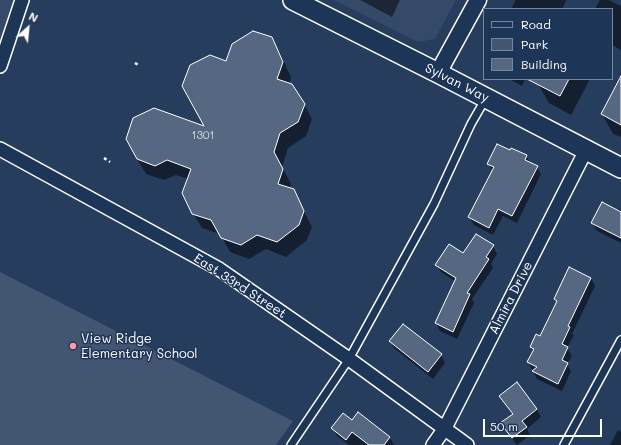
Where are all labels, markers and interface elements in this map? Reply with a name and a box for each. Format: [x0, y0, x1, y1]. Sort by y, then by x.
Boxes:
north arrow [8, 8, 48, 48]
text: N [27, 8, 41, 25]
legend [483, 8, 613, 80]
text: Road [521, 16, 551, 32]
text: Park [521, 36, 548, 52]
text: Building [521, 56, 567, 72]
street label: Sylvan Way [422, 60, 492, 106]
house number: 1301 [191, 129, 215, 143]
street label: East 33rd Street [191, 250, 289, 322]
street label: Almira Drive [486, 259, 536, 337]
place label: View Ridge Elementary School [81, 331, 198, 362]
marker: View Ridge Elementary School [68, 341, 78, 351]
scale bar [485, 411, 604, 437]
text: 50 m [490, 418, 518, 434]

